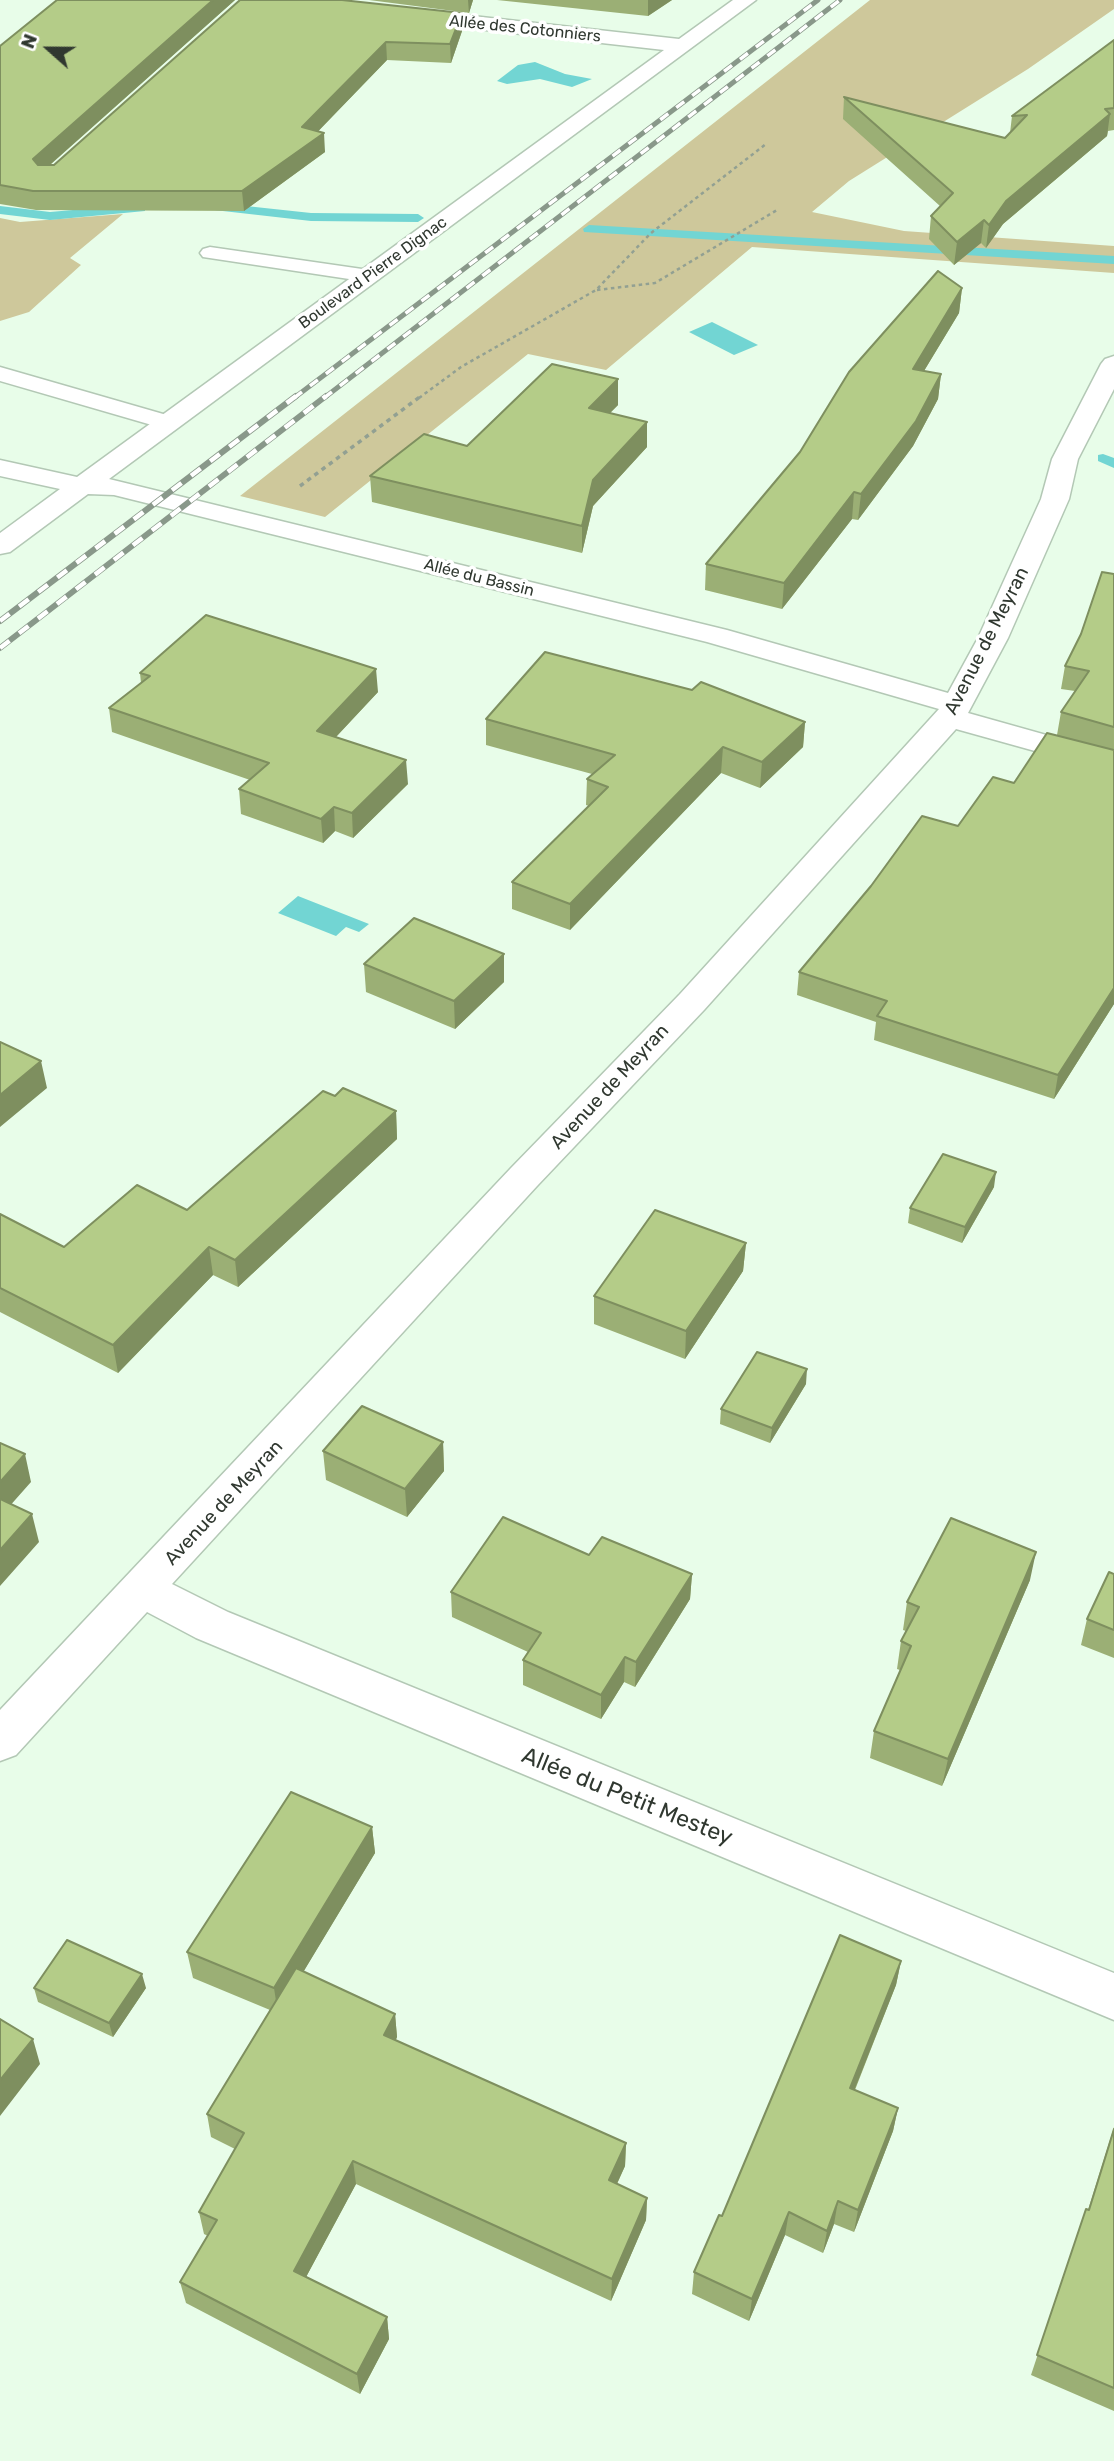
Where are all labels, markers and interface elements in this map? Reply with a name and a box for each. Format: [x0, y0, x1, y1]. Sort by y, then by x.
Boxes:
street label: Allée des Cotonniers [448, 11, 602, 47]
north arrow [14, 14, 84, 84]
text: N [16, 31, 42, 52]
street label: Boulevard Pierre Dignac [295, 213, 451, 333]
street label: Allée du Bassin [422, 555, 536, 601]
street label: Avenue de Meyran [940, 563, 1034, 719]
street label: Avenue de Meyran [546, 1020, 674, 1154]
street label: Avenue de Meyran [160, 1436, 288, 1570]
street label: Allée du Petit Mestey [518, 1742, 736, 1852]

